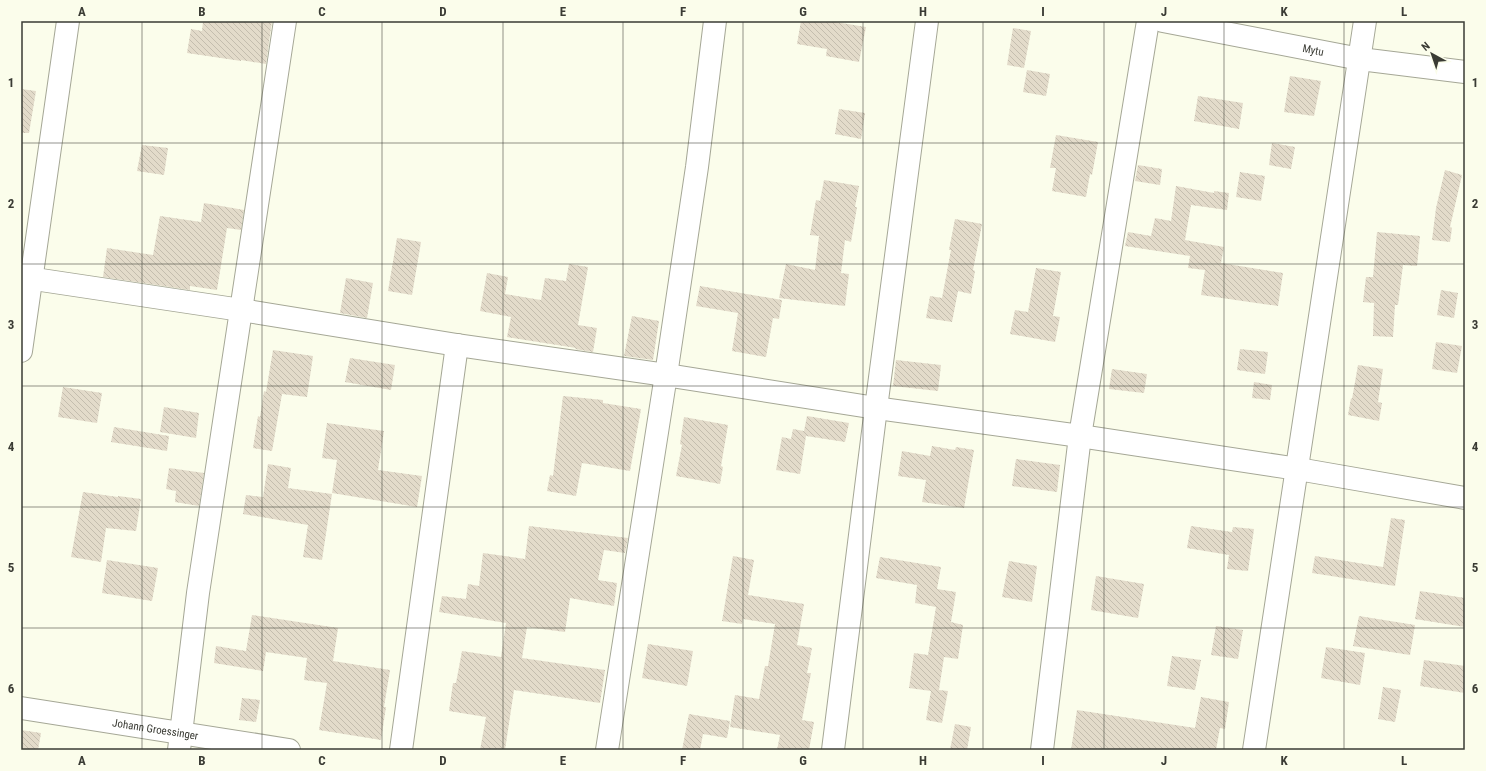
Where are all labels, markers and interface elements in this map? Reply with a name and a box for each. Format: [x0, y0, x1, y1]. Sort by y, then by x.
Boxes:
text: A [78, 4, 86, 19]
text: B [198, 4, 206, 19]
text: C [318, 4, 326, 19]
text: D [439, 4, 447, 19]
text: E [560, 4, 567, 19]
text: F [680, 4, 686, 19]
text: G [799, 4, 807, 19]
text: H [919, 4, 927, 19]
text: I [1041, 4, 1045, 19]
text: J [1161, 4, 1167, 19]
text: K [1280, 4, 1288, 19]
text: L [1401, 4, 1407, 19]
north arrow [1412, 34, 1452, 74]
text: N [1419, 39, 1433, 54]
street label: Mytu [1301, 42, 1325, 59]
text: 1 [8, 75, 14, 90]
text: 1 [1472, 75, 1478, 90]
text: 2 [8, 196, 15, 211]
text: 2 [1472, 196, 1479, 211]
text: 3 [8, 317, 14, 332]
text: 3 [1472, 317, 1478, 332]
text: 4 [8, 439, 15, 454]
text: 4 [1472, 439, 1479, 454]
text: 5 [8, 560, 15, 575]
text: 5 [1472, 560, 1479, 575]
text: 6 [8, 681, 15, 696]
text: 6 [1472, 681, 1479, 696]
street label: Johann Groessinger [111, 716, 200, 743]
text: A [78, 753, 86, 768]
text: B [198, 753, 206, 768]
text: C [318, 753, 326, 768]
text: D [439, 753, 447, 768]
text: E [560, 753, 567, 768]
text: F [680, 753, 686, 768]
text: G [799, 753, 807, 768]
text: H [919, 753, 927, 768]
text: I [1041, 753, 1045, 768]
text: J [1161, 753, 1167, 768]
text: K [1280, 753, 1288, 768]
text: L [1401, 753, 1407, 768]

